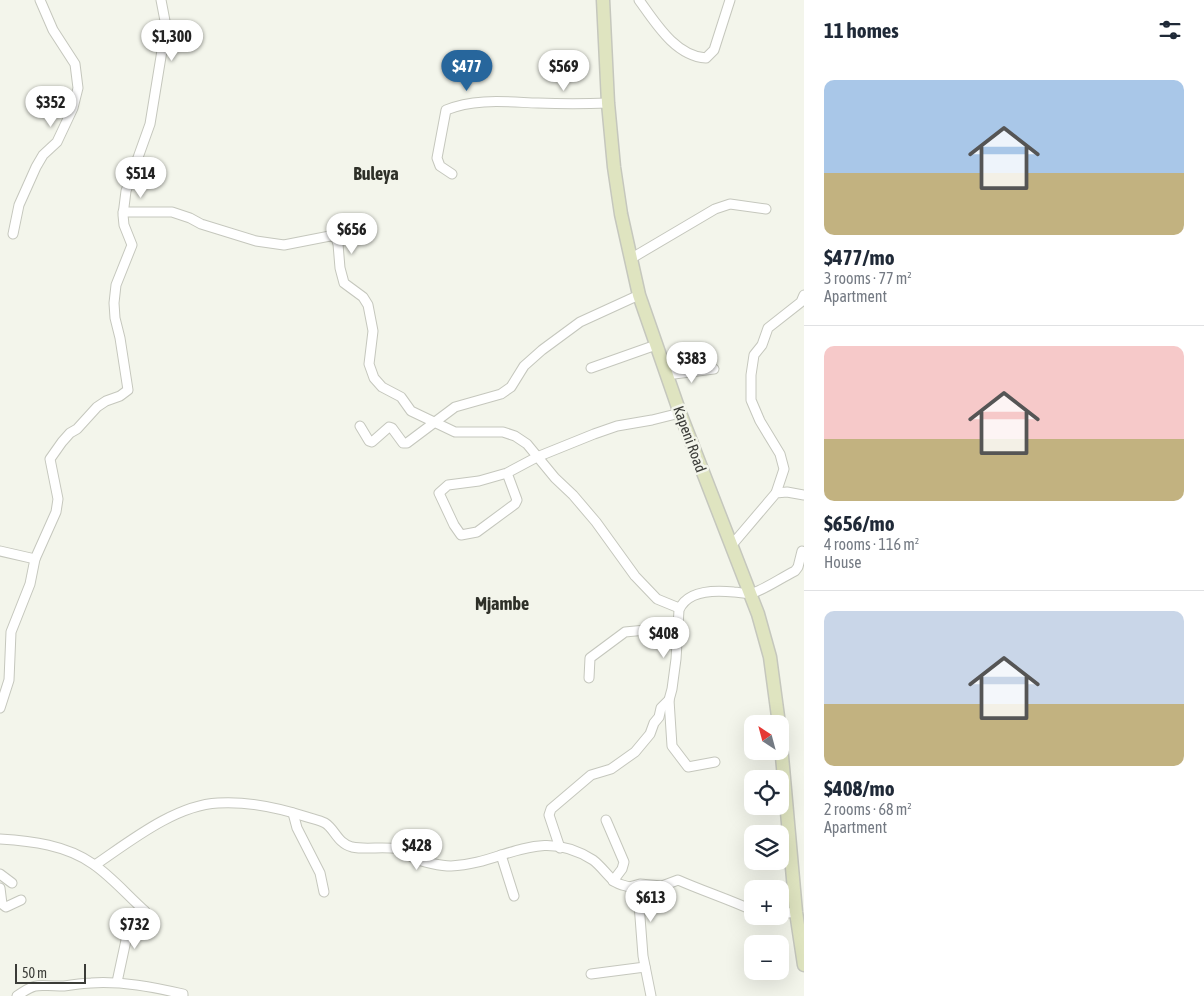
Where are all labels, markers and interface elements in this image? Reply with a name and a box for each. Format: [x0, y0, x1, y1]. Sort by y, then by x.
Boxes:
icon: filters [1156, 16, 1184, 44]
text: 11 homes [824, 18, 899, 42]
pin: $1,300 [131, 20, 213, 62]
text: $1,300 [152, 27, 192, 45]
pin: $477 [437, 49, 497, 92]
pin: $569 [534, 49, 594, 92]
text: $477 [452, 57, 482, 75]
text: $569 [549, 57, 579, 75]
pin: $352 [21, 86, 81, 128]
text: $352 [36, 93, 66, 111]
icon: home [959, 113, 1049, 203]
pin: $514 [111, 156, 171, 199]
district label: Buleya [353, 163, 399, 184]
text: $514 [126, 164, 156, 182]
pin: $656 [322, 212, 382, 255]
text: $656 [337, 220, 367, 238]
text: $477/mo [824, 245, 895, 269]
text: 3 rooms · 77 m² [824, 269, 912, 287]
text: Apartment [824, 287, 887, 305]
pin: $383 [662, 342, 722, 384]
text: $383 [677, 349, 707, 367]
icon: home [959, 378, 1049, 468]
street label: Kapeni Road [670, 403, 710, 475]
text: $656/mo [824, 511, 895, 535]
text: 4 rooms · 116 m² [824, 535, 919, 553]
text: House [824, 553, 861, 571]
district label: Mjambe [475, 593, 529, 614]
pin: $408 [634, 616, 694, 659]
text: $408 [649, 624, 679, 642]
icon: home [959, 643, 1049, 733]
north arrow [744, 715, 789, 760]
map controls [744, 715, 789, 980]
button: locate [744, 770, 789, 815]
text: $408/mo [824, 776, 895, 800]
text: 2 rooms · 68 m² [824, 800, 912, 818]
text: Apartment [824, 818, 887, 836]
button: layers [744, 825, 789, 870]
pin: $428 [387, 828, 447, 871]
text: $428 [402, 836, 432, 854]
pin: $613 [621, 880, 681, 923]
button: + [744, 880, 789, 925]
text: $613 [636, 888, 666, 906]
pin: $732 [105, 908, 165, 950]
text: $732 [120, 915, 150, 933]
button: − [744, 935, 789, 980]
scale bar [15, 961, 86, 984]
text: 50 m [22, 965, 47, 981]

